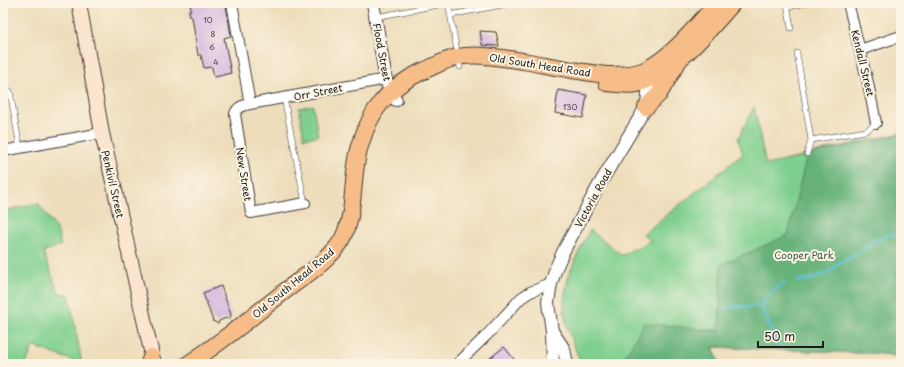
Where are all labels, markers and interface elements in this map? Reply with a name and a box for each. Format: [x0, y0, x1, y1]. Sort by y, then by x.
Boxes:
house number: 10 [203, 14, 213, 26]
street label: Flood Street [370, 22, 395, 82]
house number: 8 [211, 28, 216, 40]
street label: Kendall Street [848, 28, 879, 98]
house number: 6 [209, 41, 215, 53]
street label: Old South Head Road [488, 49, 592, 80]
house number: 4 [213, 56, 219, 68]
street label: Orr Street [292, 79, 344, 104]
house number: 130 [563, 101, 578, 113]
street label: New Street [233, 146, 256, 202]
street label: Penkivil Street [98, 149, 129, 219]
street label: Victoria Road [570, 165, 615, 230]
street label: Old South Head Road [249, 244, 337, 321]
park label: Cooper Park [774, 247, 834, 262]
scale bar [758, 323, 823, 349]
text: 50 m [764, 327, 795, 345]

